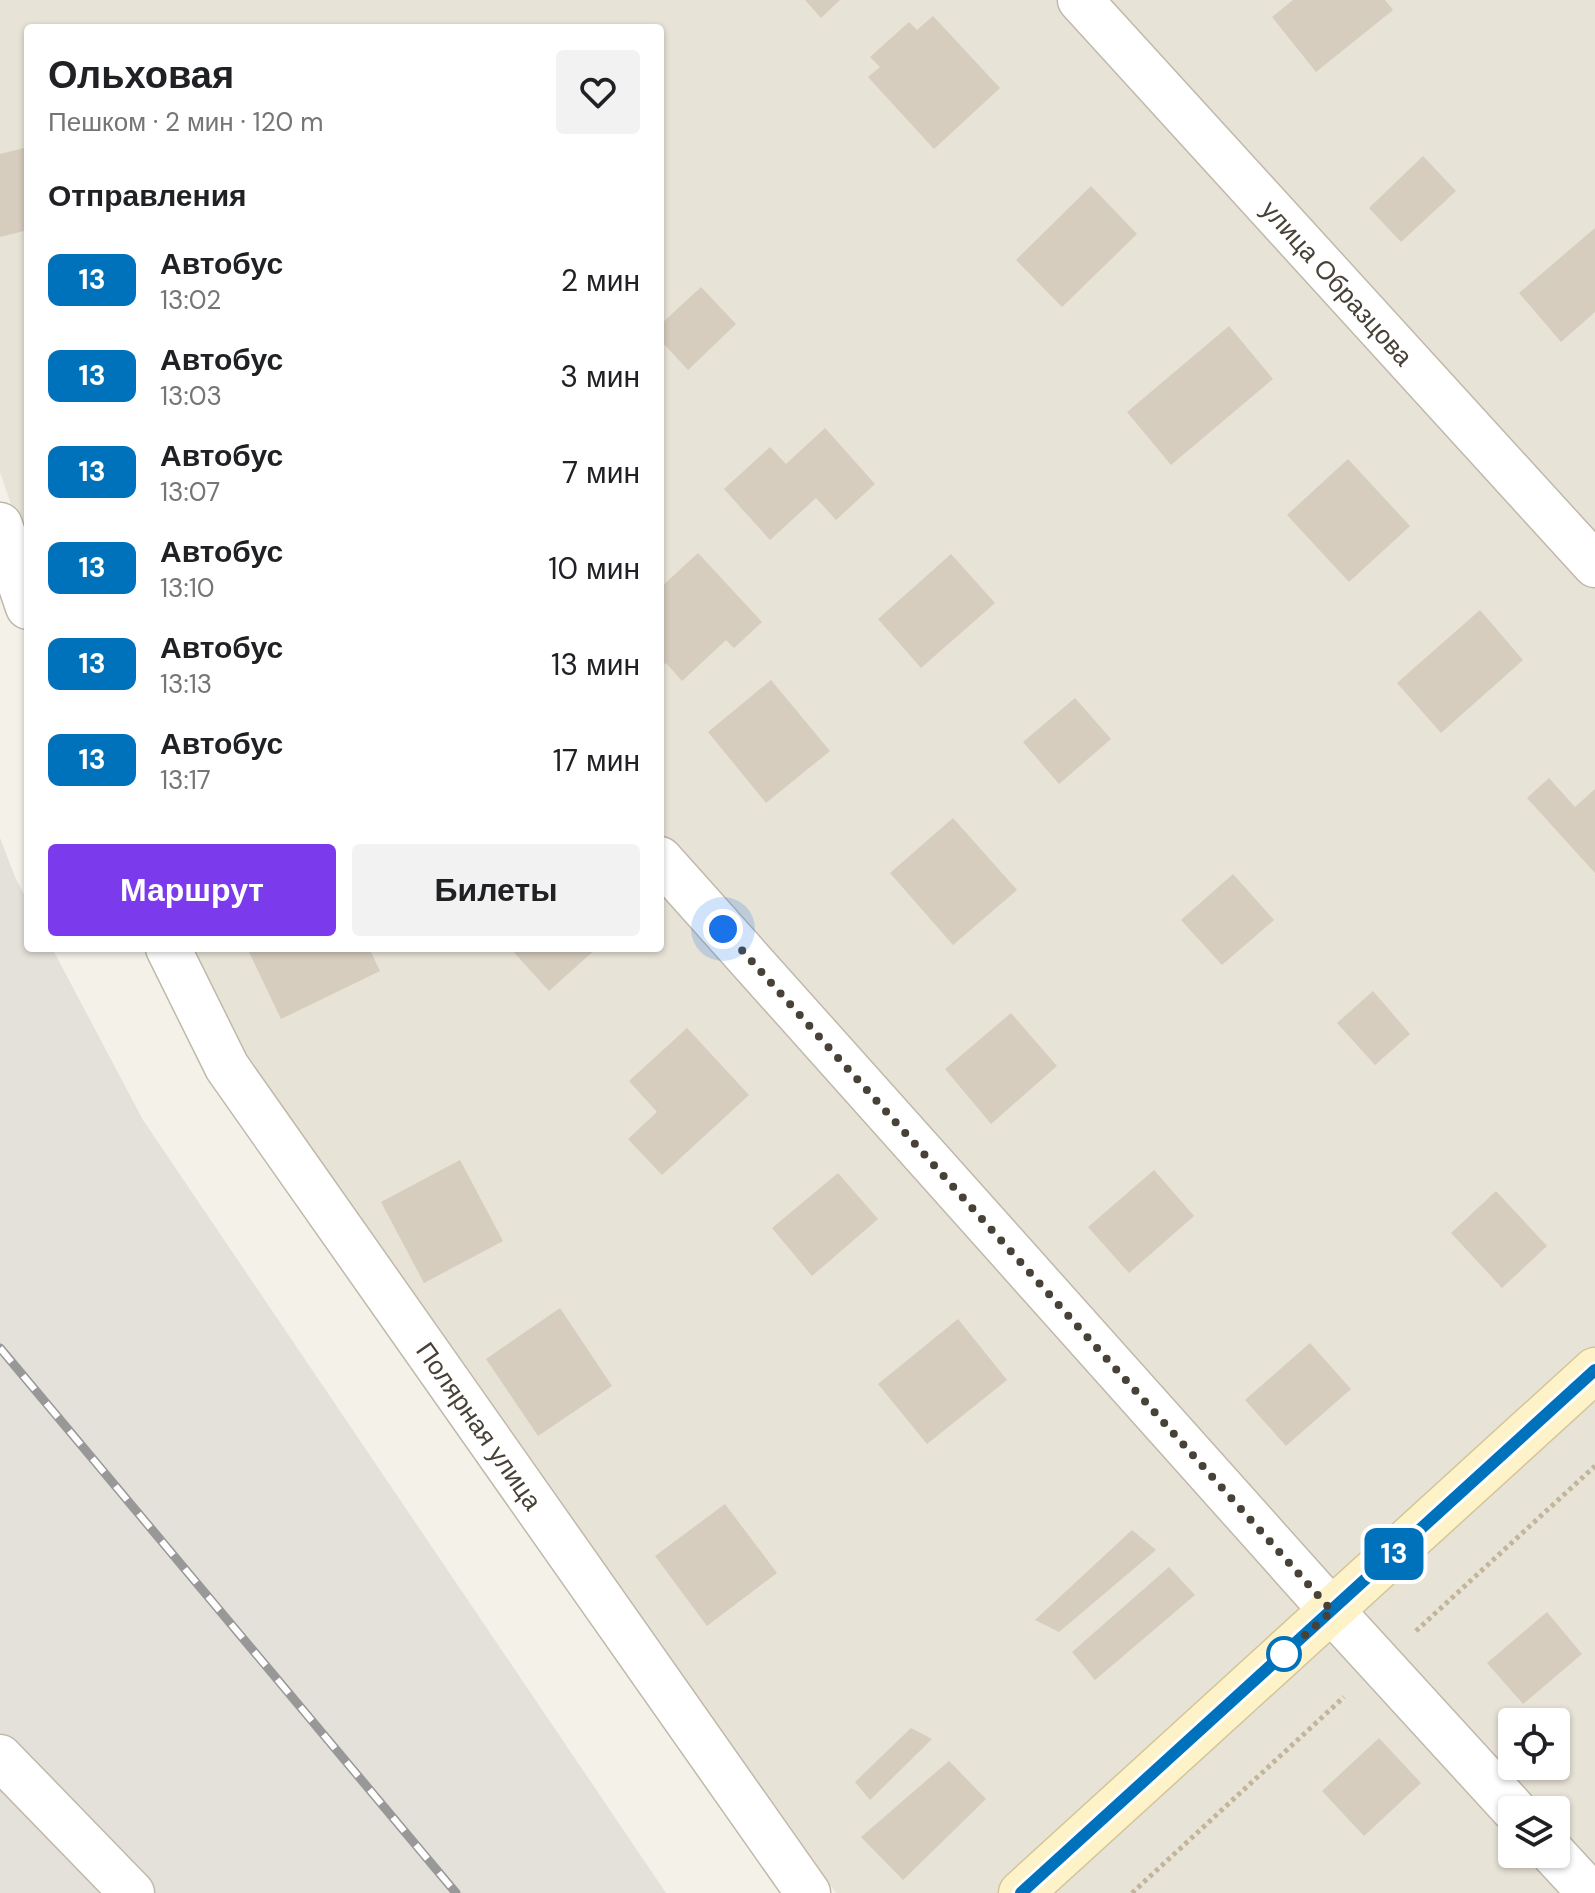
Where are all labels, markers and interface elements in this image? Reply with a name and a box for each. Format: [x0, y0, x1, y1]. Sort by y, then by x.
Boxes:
text: Ольховая [48, 50, 234, 100]
button: heart [556, 50, 640, 134]
text: Пешком · 2 мин · 120 m [48, 105, 323, 139]
text: Отправления [48, 176, 247, 215]
street label: улица Образцова [1254, 193, 1421, 373]
text: Автобус [160, 244, 283, 283]
text: 13 [78, 261, 106, 298]
text: 2 мин [561, 261, 640, 300]
text: 13:02 [160, 283, 221, 317]
text: Автобус [160, 340, 283, 379]
text: 13 [78, 357, 106, 394]
text: 3 мин [560, 357, 640, 396]
text: 13:03 [160, 379, 222, 413]
text: Автобус [160, 436, 283, 475]
text: 13 [78, 453, 106, 490]
text: 7 мин [562, 453, 640, 492]
text: 13:07 [160, 475, 220, 509]
text: Автобус [160, 532, 283, 571]
text: 13 [78, 549, 106, 586]
text: 10 мин [548, 549, 640, 588]
text: 13:10 [160, 571, 215, 605]
text: Автобус [160, 628, 283, 667]
text: 13 [78, 645, 106, 682]
text: 13 мин [551, 645, 640, 684]
text: 13:13 [160, 667, 212, 701]
text: Автобус [160, 724, 283, 763]
text: 13 [78, 741, 106, 778]
text: 17 мин [553, 741, 640, 780]
text: 13:17 [160, 763, 211, 797]
button: Маршрут [48, 844, 336, 936]
button: Билеты [352, 844, 640, 936]
your location [703, 909, 743, 949]
street label: Полярная улица [408, 1335, 550, 1517]
line badge: 13 [1358, 1528, 1430, 1580]
text: 13 [1380, 1535, 1408, 1572]
unlabelled marker [1267, 1637, 1301, 1671]
map controls [1498, 1708, 1570, 1868]
button: locate [1498, 1708, 1570, 1780]
button: layers [1498, 1796, 1570, 1868]

